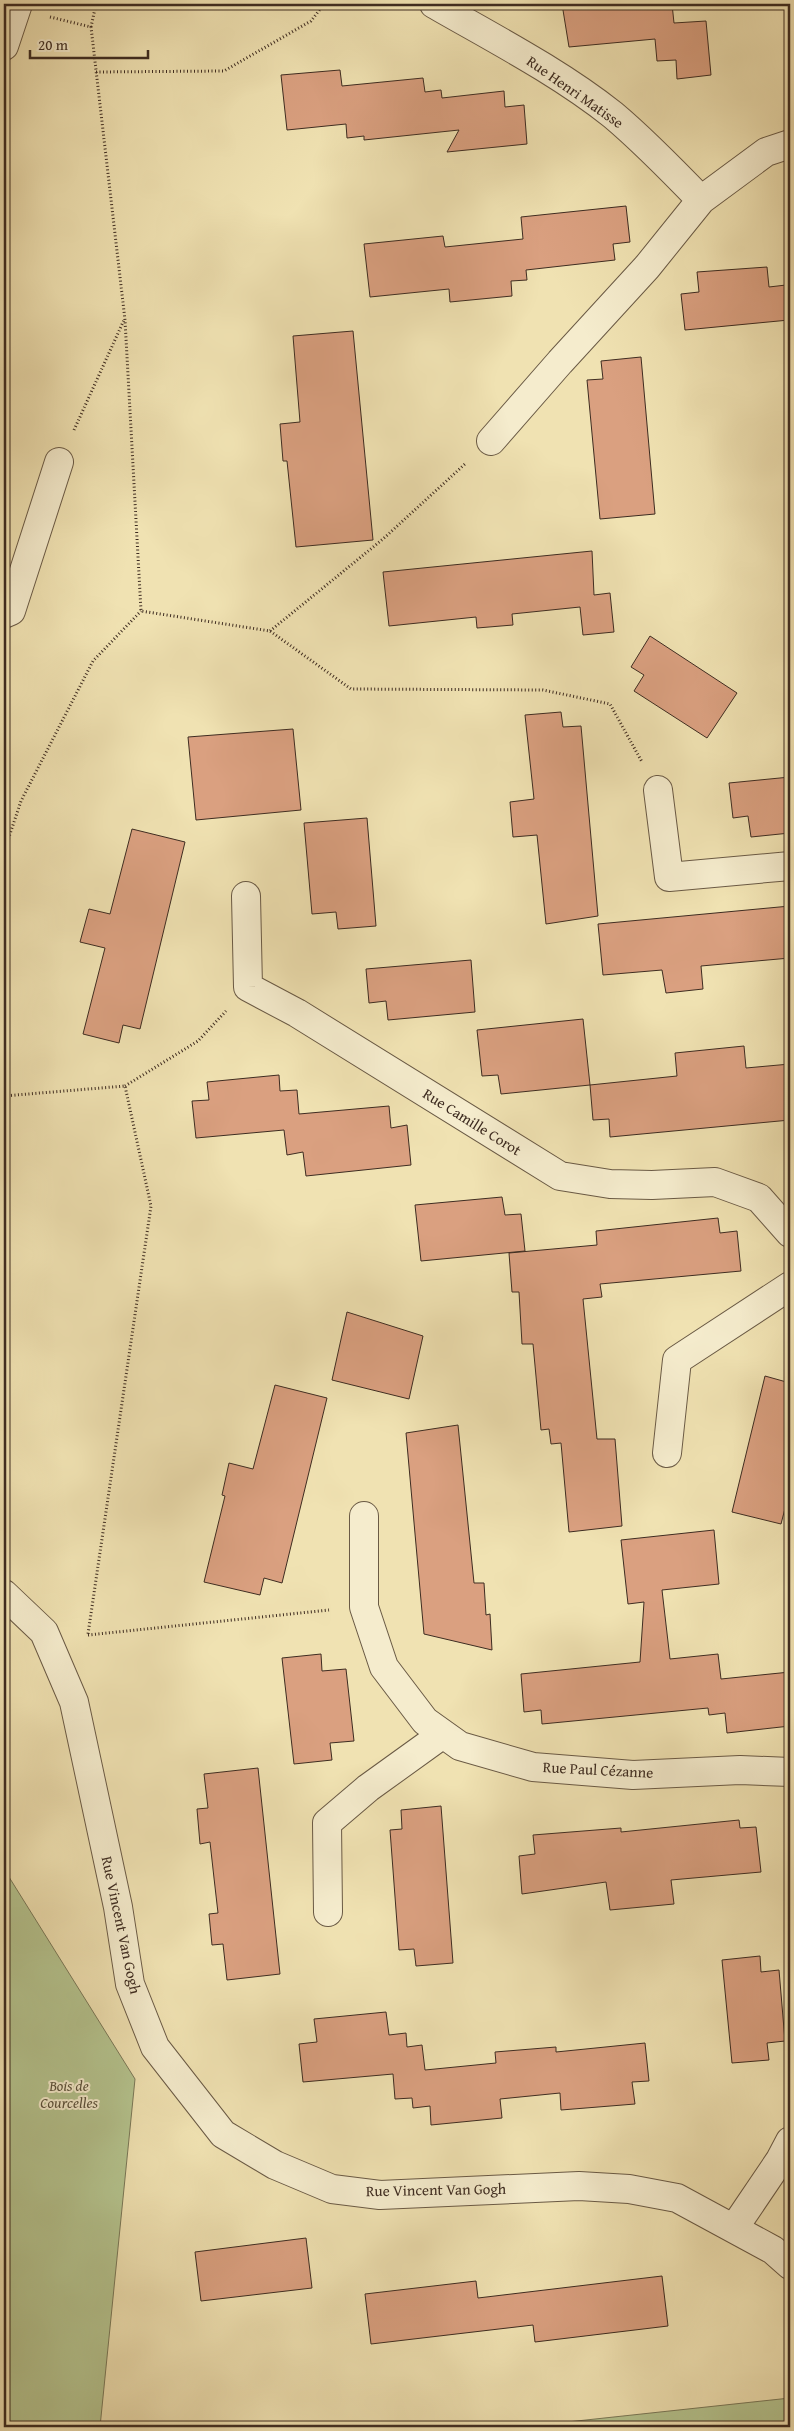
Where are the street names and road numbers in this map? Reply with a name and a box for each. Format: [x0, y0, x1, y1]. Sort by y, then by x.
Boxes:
street label: Rue Henri Matisse [523, 50, 628, 133]
street label: Rue Camille Corot [419, 1083, 526, 1161]
street label: Rue Paul Cézanne [542, 1756, 654, 1783]
street label: Rue Vincent Van Gogh [97, 1854, 146, 1996]
street label: Rue Vincent Van Gogh [366, 2178, 507, 2201]

